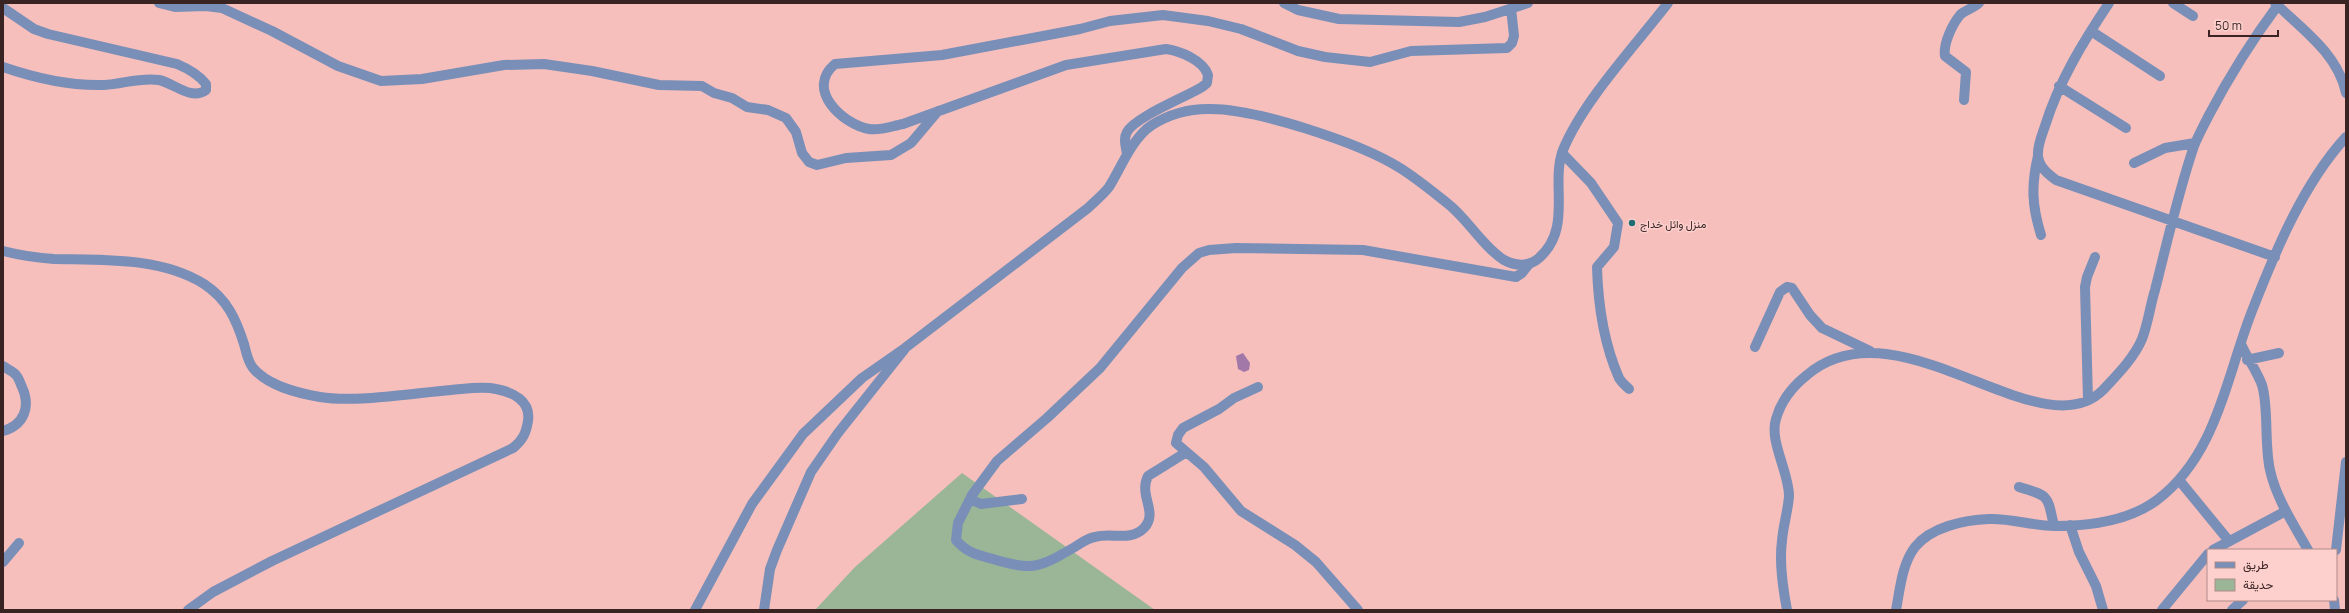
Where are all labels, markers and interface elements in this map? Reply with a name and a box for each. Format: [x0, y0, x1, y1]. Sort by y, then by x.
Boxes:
scale bar [2209, 12, 2278, 38]
text: 50 m [2215, 17, 2242, 34]
place label: منزل وائل خداج [1640, 216, 1706, 232]
marker: منزل وائل خداج [1627, 218, 1637, 228]
legend [2207, 549, 2337, 601]
text: طريق [2243, 556, 2269, 573]
text: حديقة [2243, 576, 2273, 593]

